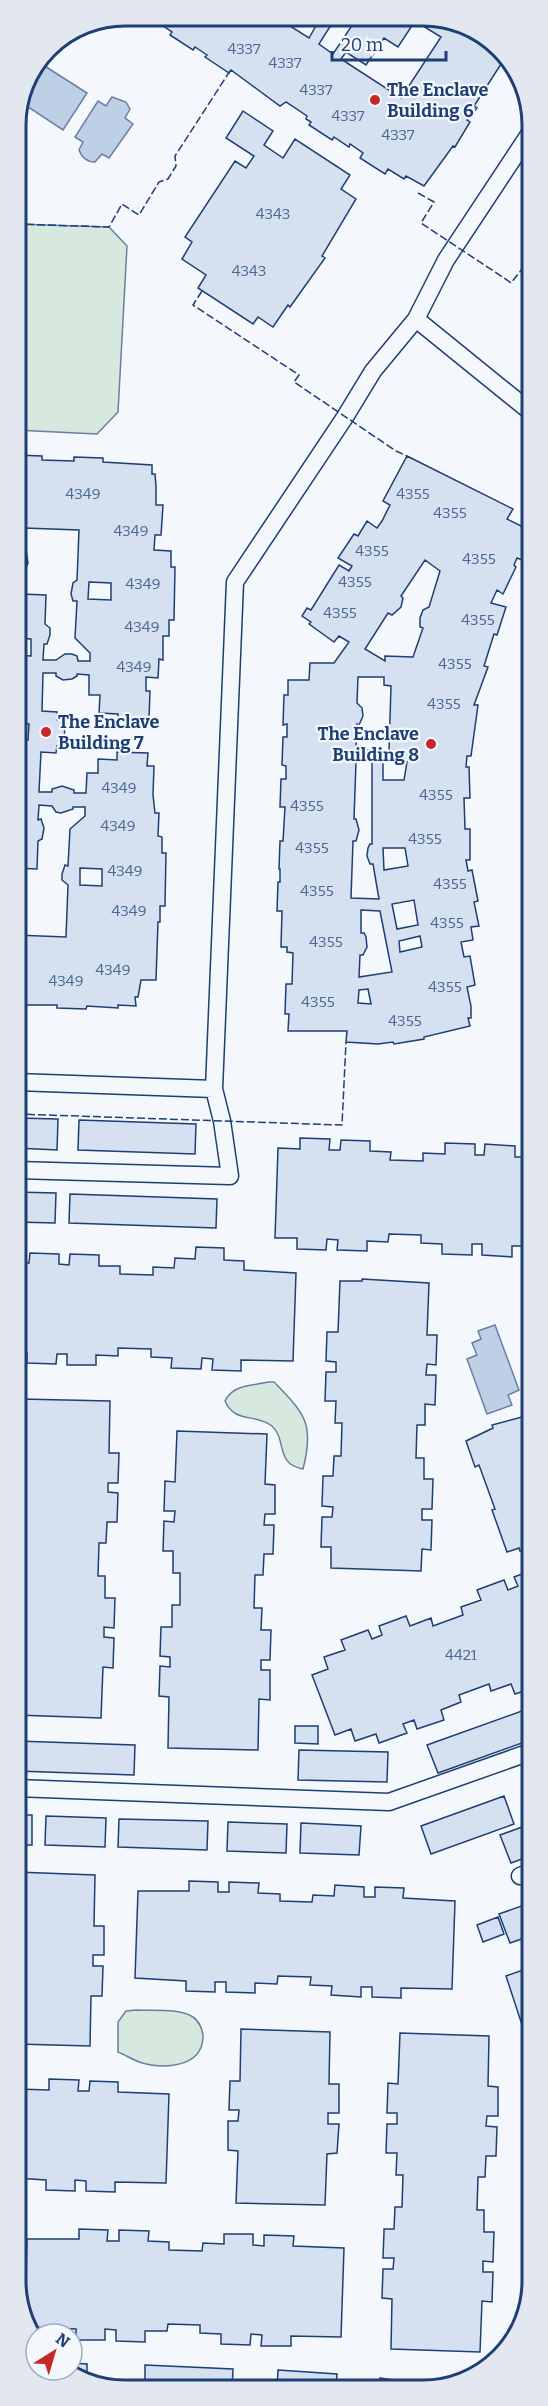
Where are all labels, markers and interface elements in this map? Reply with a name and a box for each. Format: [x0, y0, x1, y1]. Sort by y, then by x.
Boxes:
scale bar [332, 24, 446, 62]
text: 20 m [341, 34, 383, 56]
house number: 4337 [227, 40, 261, 58]
house number: 4337 [268, 54, 302, 72]
place label: The Enclave Building 6 [387, 79, 489, 122]
house number: 4337 [299, 81, 333, 99]
marker: The Enclave Building 6 [368, 93, 382, 107]
house number: 4337 [331, 107, 365, 125]
house number: 4337 [381, 126, 415, 144]
house number: 4343 [256, 205, 290, 223]
house number: 4343 [232, 262, 266, 280]
house number: 4349 [66, 485, 100, 503]
house number: 4355 [396, 485, 430, 503]
house number: 4355 [433, 504, 467, 522]
house number: 4349 [114, 522, 148, 540]
house number: 4355 [355, 542, 389, 560]
house number: 4355 [462, 550, 496, 568]
house number: 4355 [338, 573, 372, 591]
house number: 4349 [126, 575, 160, 593]
house number: 4355 [323, 604, 357, 622]
house number: 4355 [461, 611, 495, 629]
house number: 4349 [125, 618, 159, 636]
house number: 4355 [438, 655, 472, 673]
house number: 4349 [117, 658, 151, 676]
house number: 4355 [427, 695, 461, 713]
place label: The Enclave Building 7 [58, 711, 160, 754]
place label: The Enclave Building 8 [318, 723, 419, 766]
marker: The Enclave Building 7 [39, 725, 53, 739]
marker: The Enclave Building 8 [424, 737, 438, 751]
house number: 4349 [102, 779, 136, 797]
house number: 4355 [419, 786, 453, 804]
house number: 4355 [290, 797, 324, 815]
house number: 4349 [101, 817, 135, 835]
house number: 4355 [408, 830, 442, 848]
house number: 4355 [295, 839, 329, 857]
house number: 4349 [108, 862, 142, 880]
house number: 4355 [433, 875, 467, 893]
house number: 4355 [300, 882, 334, 900]
house number: 4349 [112, 902, 146, 920]
house number: 4355 [430, 914, 464, 932]
house number: 4355 [309, 933, 343, 951]
house number: 4349 [96, 961, 130, 979]
house number: 4349 [49, 972, 83, 990]
house number: 4355 [428, 978, 462, 996]
house number: 4355 [301, 993, 335, 1011]
house number: 4355 [388, 1012, 422, 1030]
house number: 4421 [445, 1646, 477, 1664]
north arrow [24, 2322, 84, 2382]
text: N [52, 2329, 73, 2352]

